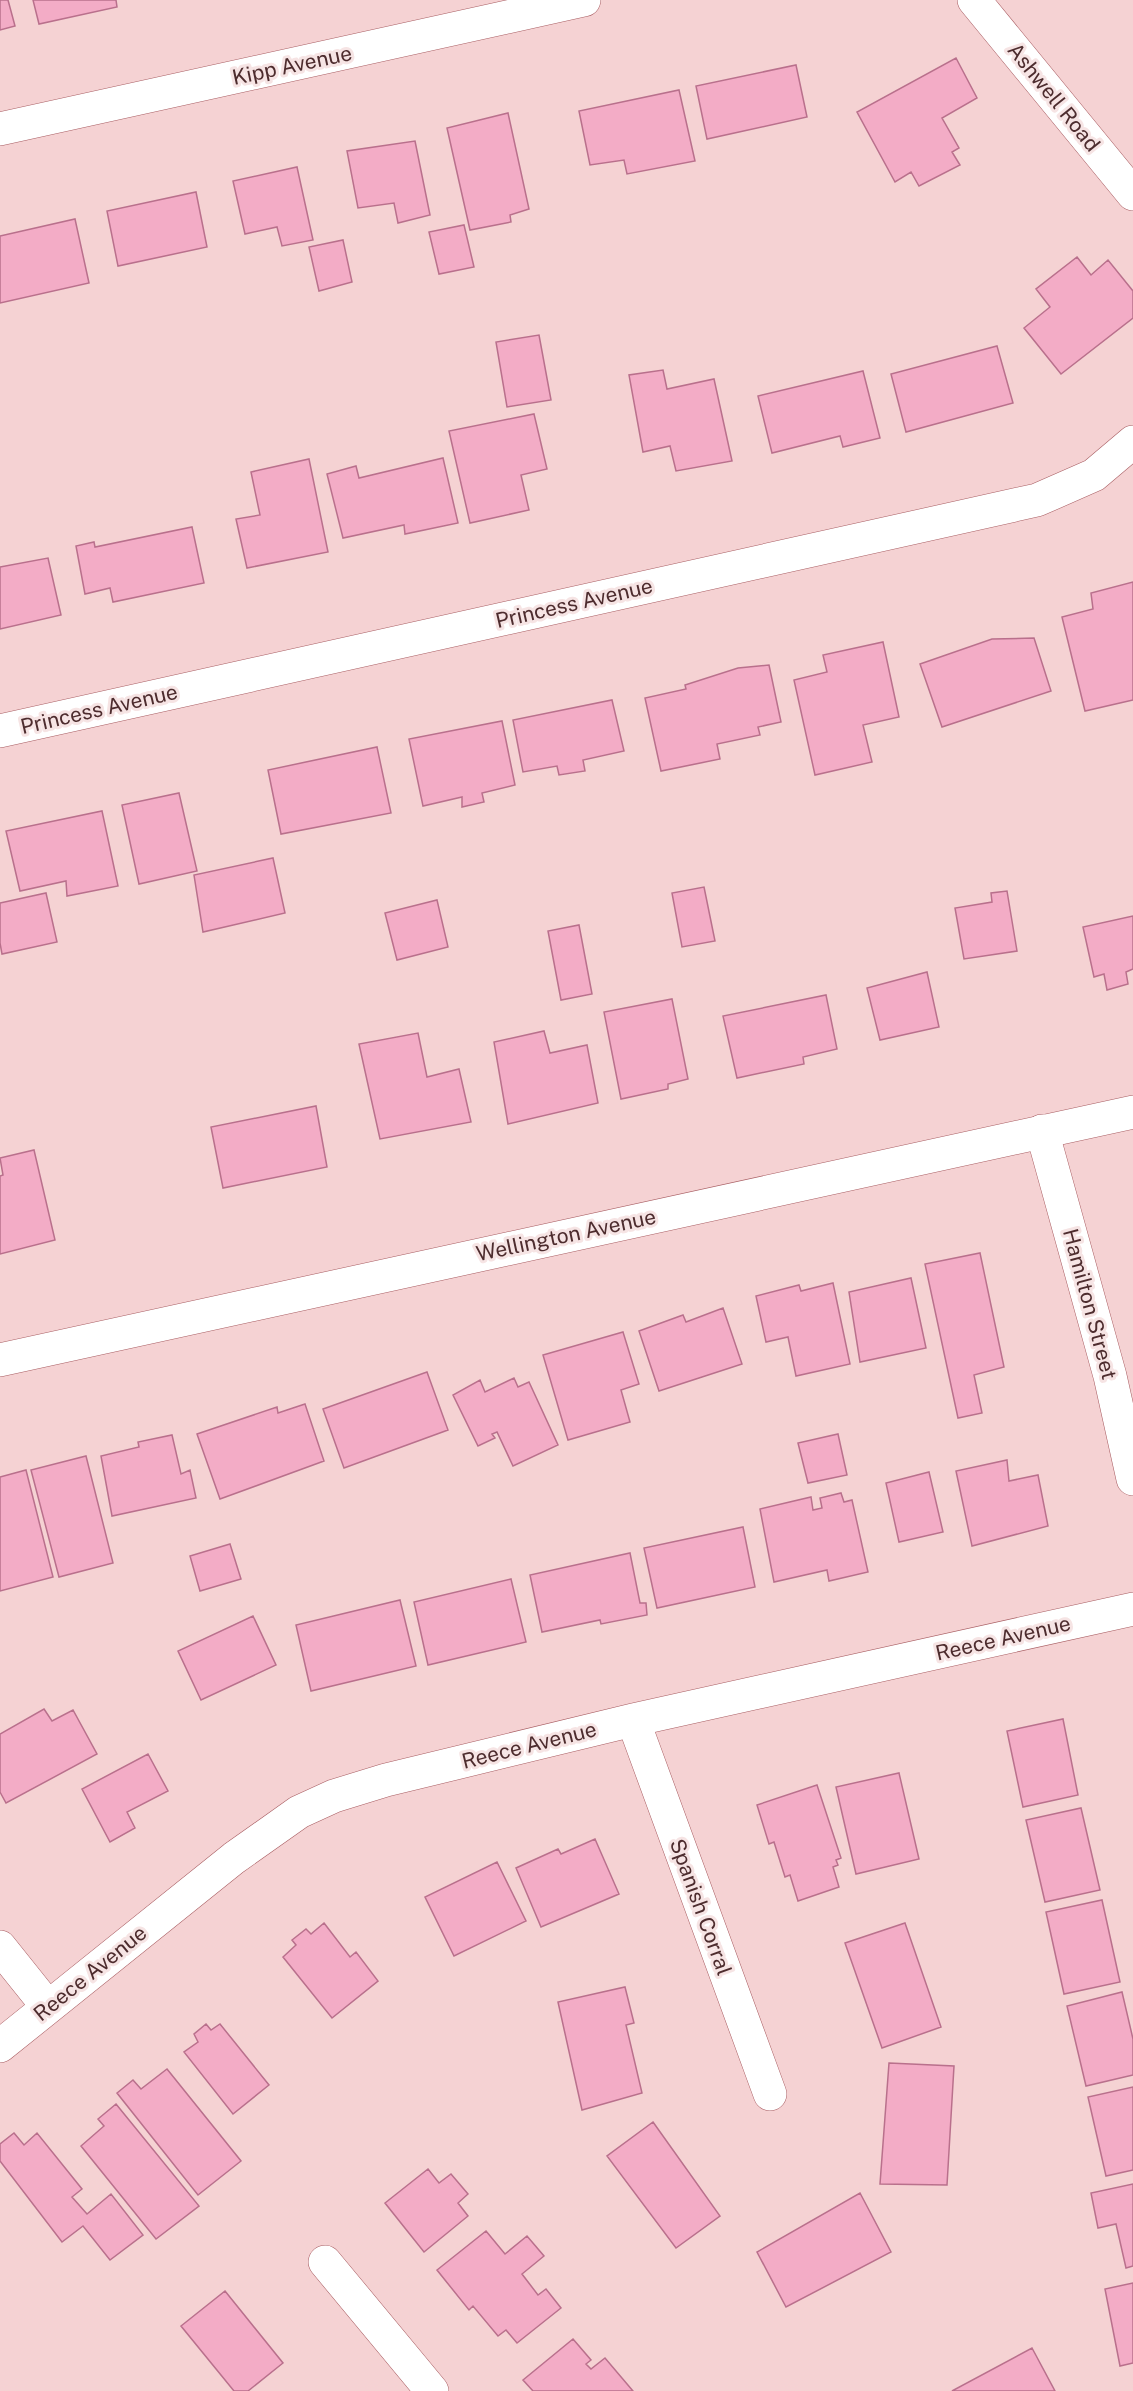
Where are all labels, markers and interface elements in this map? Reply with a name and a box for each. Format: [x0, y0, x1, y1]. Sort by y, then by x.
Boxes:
street label: Ashwell Road [1003, 38, 1105, 156]
street label: Kipp Avenue [230, 40, 354, 90]
street label: Princess Avenue [493, 573, 655, 633]
street label: Princess Avenue [18, 679, 180, 739]
street label: Wellington Avenue [474, 1204, 658, 1266]
street label: Hamilton Street [1058, 1226, 1122, 1382]
street label: Reece Avenue [933, 1610, 1073, 1666]
street label: Reece Avenue [459, 1716, 599, 1774]
street label: Spanish Corral [665, 1835, 737, 1979]
street label: Reece Avenue [29, 1920, 151, 2026]

